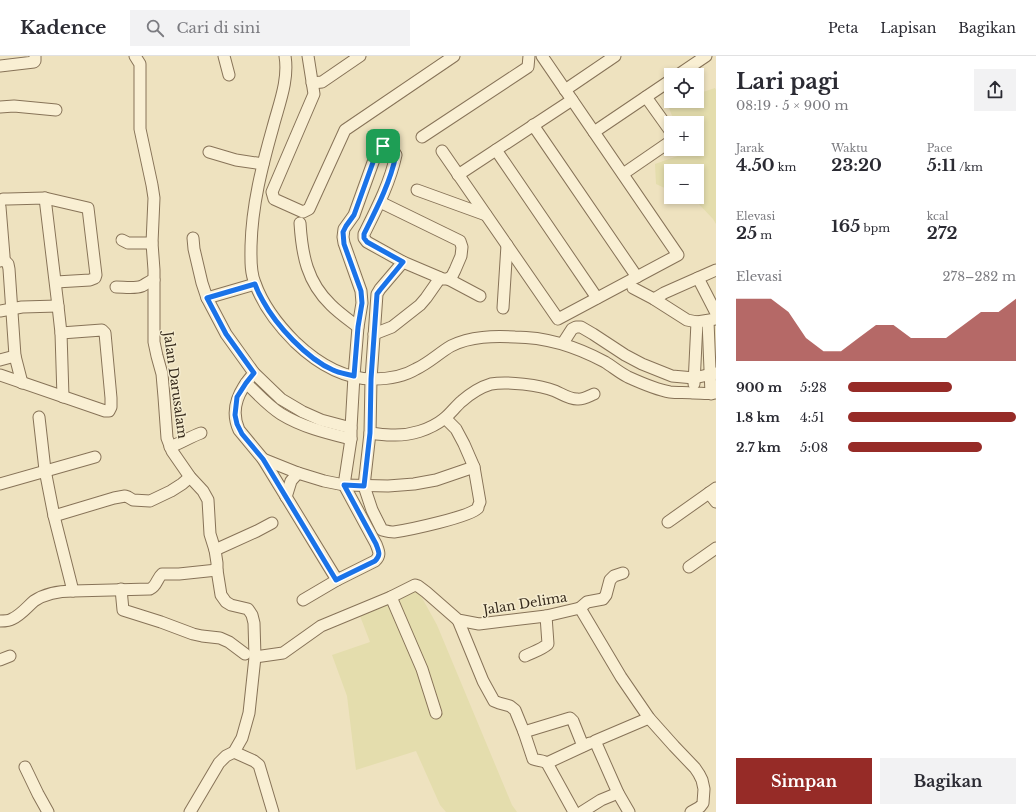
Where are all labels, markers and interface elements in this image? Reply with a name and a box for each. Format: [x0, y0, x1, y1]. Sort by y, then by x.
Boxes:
search box [130, 10, 410, 46]
text: Kadence [20, 16, 106, 39]
icon: search [144, 17, 166, 39]
text: Cari di sini [176, 18, 260, 37]
text: Peta [828, 19, 858, 37]
text: Lapisan [880, 19, 936, 37]
text: Bagikan [958, 19, 1016, 37]
map controls [664, 68, 704, 204]
button: locate [664, 68, 704, 108]
text: Lari pagi [736, 68, 839, 95]
button: share [974, 69, 1016, 111]
text: 08:19 · 5 × 900 m [736, 97, 848, 114]
button: + [664, 116, 704, 156]
pin [366, 129, 400, 163]
icon: arrive [372, 135, 394, 157]
text: Jarak [736, 141, 764, 155]
text: Waktu [831, 141, 868, 155]
text: Pace [927, 141, 952, 155]
text: 4.50 [736, 155, 775, 176]
text: 23:20 [831, 155, 882, 176]
text: 5:11 [927, 155, 956, 176]
text: km [775, 160, 796, 174]
text: /km [956, 160, 983, 174]
button: − [664, 164, 704, 204]
text: Elevasi [736, 209, 775, 223]
text: kcal [927, 209, 949, 223]
text: 165 [831, 216, 860, 237]
text: bpm [860, 221, 890, 235]
text: 25 [736, 223, 757, 244]
text: 272 [927, 223, 958, 244]
text: m [757, 228, 772, 242]
text: Elevasi [736, 268, 782, 285]
text: 278–282 m [943, 268, 1016, 285]
street label: Jalan Darusalam [159, 328, 191, 440]
text: 900 m [736, 379, 782, 396]
text: 5:28 [800, 379, 827, 396]
text: 1.8 km [736, 409, 780, 426]
text: 4:51 [800, 409, 825, 426]
text: 2.7 km [736, 439, 781, 456]
text: 5:08 [800, 439, 828, 456]
street label: Jalan Delima [480, 588, 569, 619]
button: Simpan [736, 758, 872, 804]
button: Bagikan [880, 758, 1016, 804]

